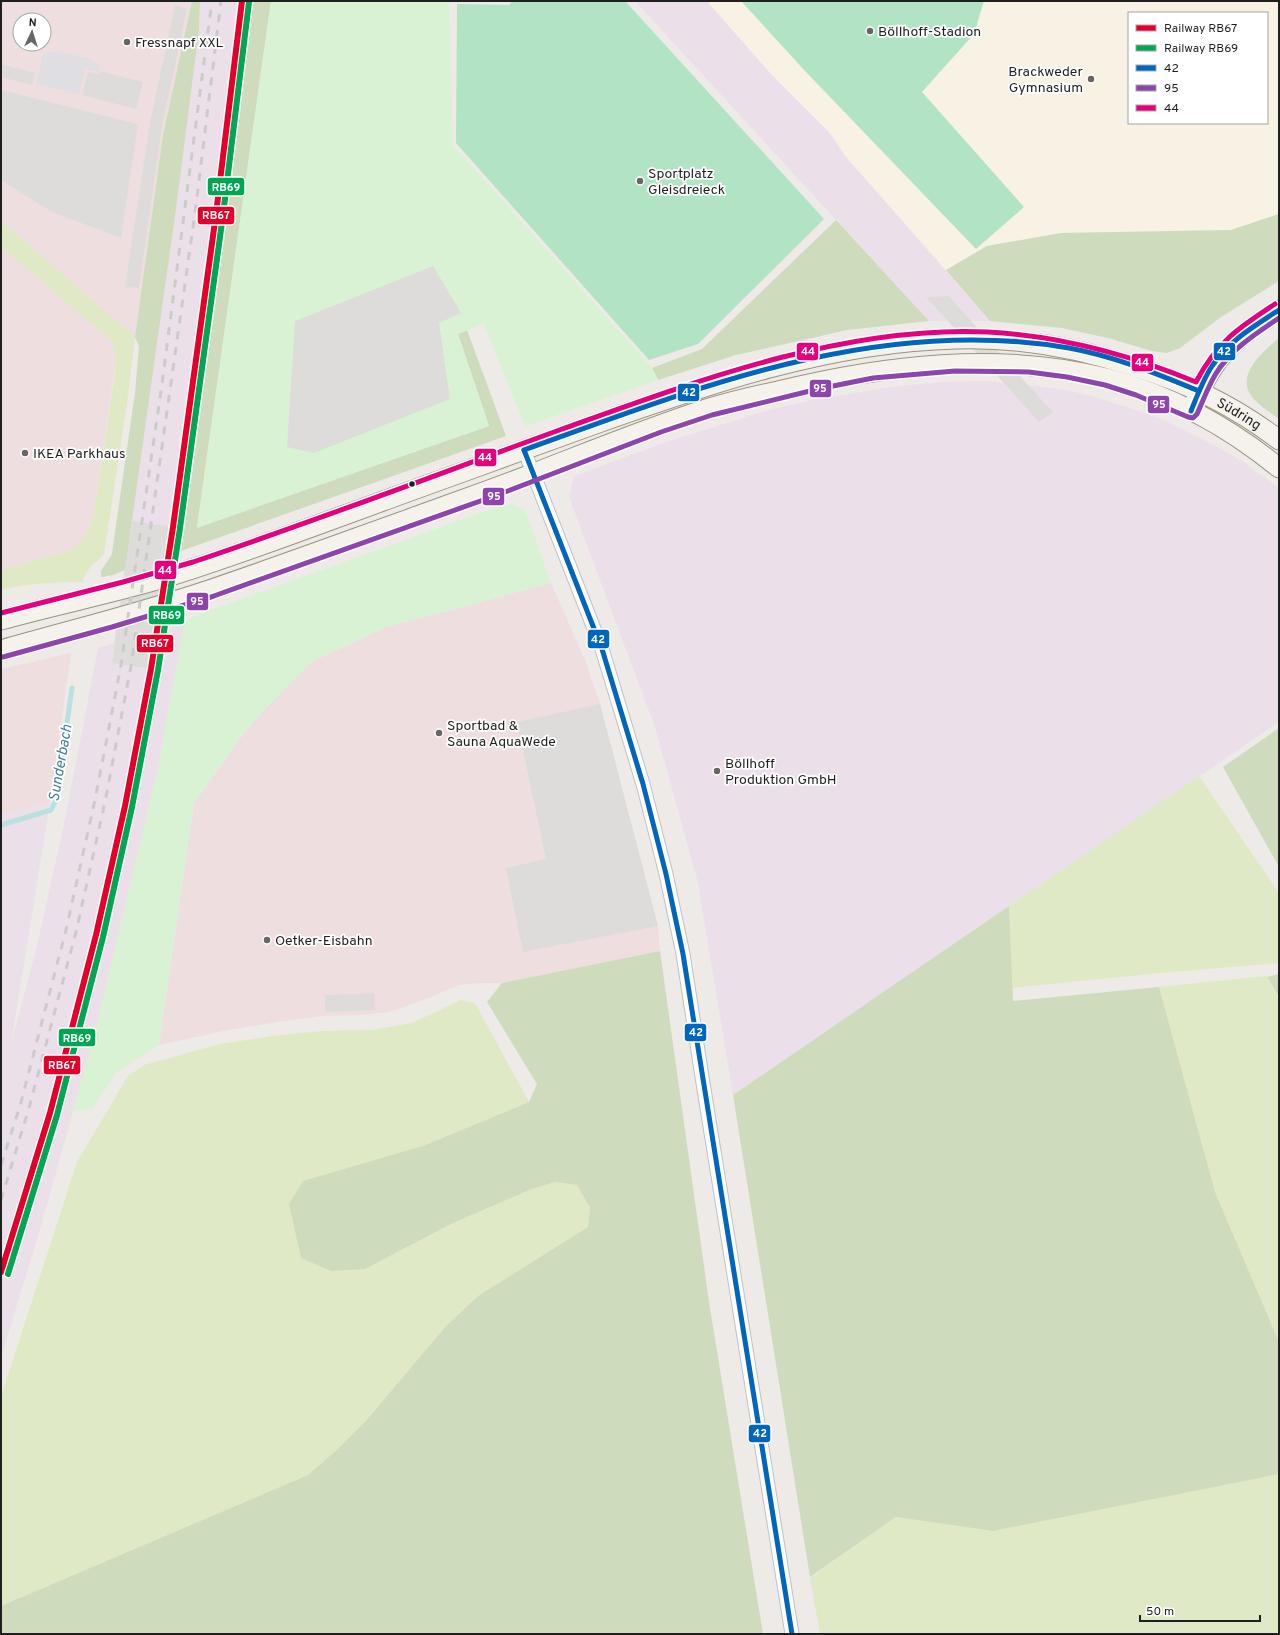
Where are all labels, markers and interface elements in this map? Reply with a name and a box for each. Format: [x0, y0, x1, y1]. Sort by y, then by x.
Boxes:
north arrow [12, 12, 52, 52]
legend [1128, 12, 1268, 124]
text: N [28, 16, 37, 30]
text: Railway RB67 [1164, 21, 1237, 37]
place label: Böllhoff-Stadion [878, 24, 981, 41]
marker: Böllhoff-Stadion [865, 26, 875, 36]
place label: Fressnapf XXL [135, 35, 223, 52]
marker: Fressnapf XXL [122, 37, 132, 47]
text: Railway RB69 [1164, 41, 1238, 57]
text: 42 [1164, 61, 1179, 77]
place label: Brackweder Gymnasium [1008, 64, 1084, 97]
marker: Brackweder Gymnasium [1086, 74, 1096, 84]
text: 95 [1164, 81, 1179, 97]
text: 44 [1164, 101, 1179, 117]
place label: Sportplatz Gleisdreieck [648, 166, 725, 199]
marker: Sportplatz Gleisdreieck [635, 176, 645, 186]
line badge: RB69 [207, 177, 245, 196]
text: RB69 [212, 181, 241, 195]
line badge: RB67 [197, 206, 235, 225]
text: RB67 [202, 209, 230, 223]
line badge: 44 [796, 342, 819, 361]
line badge: 42 [1213, 342, 1236, 361]
text: 44 [801, 345, 815, 359]
text: 42 [1217, 345, 1231, 359]
line badge: 44 [1131, 353, 1154, 372]
text: 44 [1135, 356, 1149, 370]
line badge: 95 [809, 379, 832, 398]
text: 95 [813, 382, 827, 396]
line badge: 42 [677, 383, 700, 402]
text: 42 [682, 386, 696, 400]
line badge: 95 [1147, 395, 1170, 414]
street label: Südring [1213, 395, 1264, 435]
text: 95 [1152, 398, 1166, 412]
place label: IKEA Parkhaus [33, 446, 125, 463]
marker: IKEA Parkhaus [20, 448, 30, 458]
line badge: 44 [474, 448, 497, 467]
text: 44 [478, 451, 492, 465]
unlabelled marker [407, 479, 417, 489]
line badge: 95 [482, 487, 505, 506]
text: 95 [487, 490, 501, 504]
line badge: 44 [154, 560, 177, 580]
text: 44 [158, 564, 172, 578]
line badge: 95 [186, 592, 209, 611]
text: 95 [190, 595, 204, 609]
line badge: RB69 [148, 605, 185, 625]
text: RB69 [153, 609, 182, 623]
line badge: 42 [587, 629, 610, 649]
text: 42 [591, 633, 605, 647]
line badge: RB67 [136, 634, 174, 653]
text: RB67 [141, 637, 169, 651]
place label: Sportbad & Sauna AquaWede [447, 718, 556, 751]
water label: Sunderbach [45, 723, 78, 803]
marker: Sportbad & Sauna AquaWede [434, 728, 444, 738]
place label: Böllhoff Produktion GmbH [725, 756, 837, 789]
marker: Böllhoff Produktion GmbH [712, 766, 722, 776]
place label: Oetker-Eisbahn [275, 933, 373, 950]
marker: Oetker-Eisbahn [262, 935, 272, 945]
line badge: 42 [684, 1023, 707, 1042]
text: 42 [689, 1026, 703, 1040]
line badge: RB69 [58, 1028, 96, 1047]
text: RB69 [63, 1032, 92, 1046]
line badge: RB67 [43, 1055, 81, 1075]
text: RB67 [48, 1059, 76, 1073]
line badge: 42 [748, 1424, 771, 1443]
text: 42 [753, 1427, 767, 1441]
scale bar [1140, 1597, 1260, 1623]
text: 50 m [1146, 1604, 1174, 1620]

